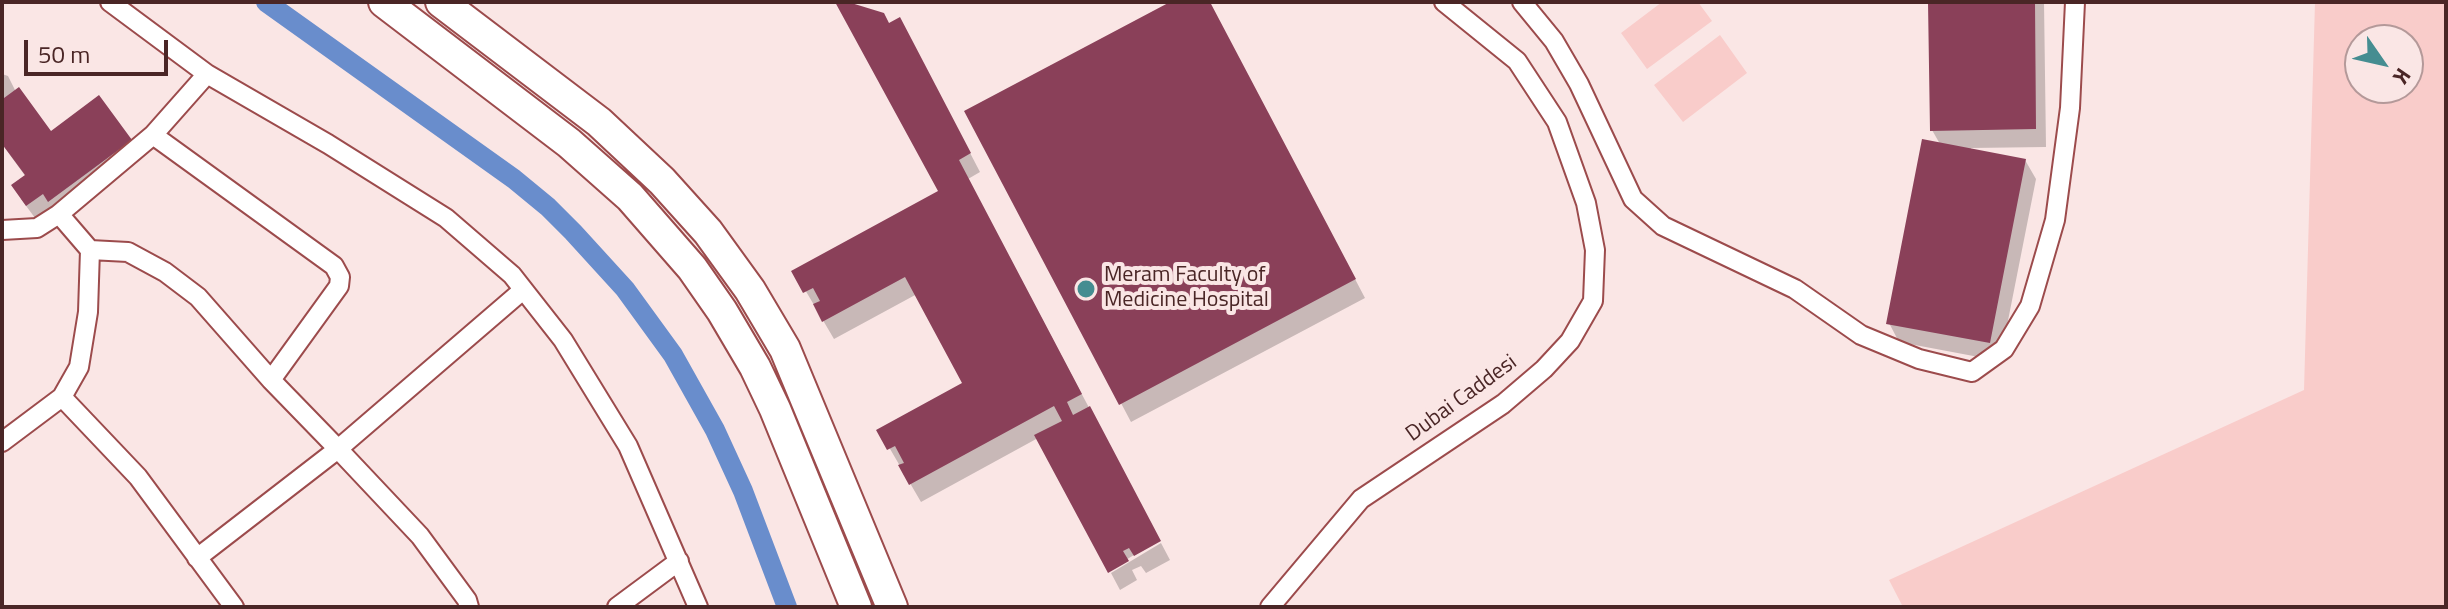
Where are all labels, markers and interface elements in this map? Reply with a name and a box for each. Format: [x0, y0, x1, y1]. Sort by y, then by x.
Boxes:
scale bar [28, 24, 172, 74]
north arrow [2344, 24, 2424, 104]
text: 50 m [38, 36, 90, 72]
text: K [2385, 61, 2420, 91]
place label: Meram Faculty of Medicine Hospital [1104, 263, 1269, 314]
marker: Meram Faculty of Medicine Hospital [1075, 278, 1097, 300]
street label: Dubai Caddesi [1401, 350, 1523, 448]

